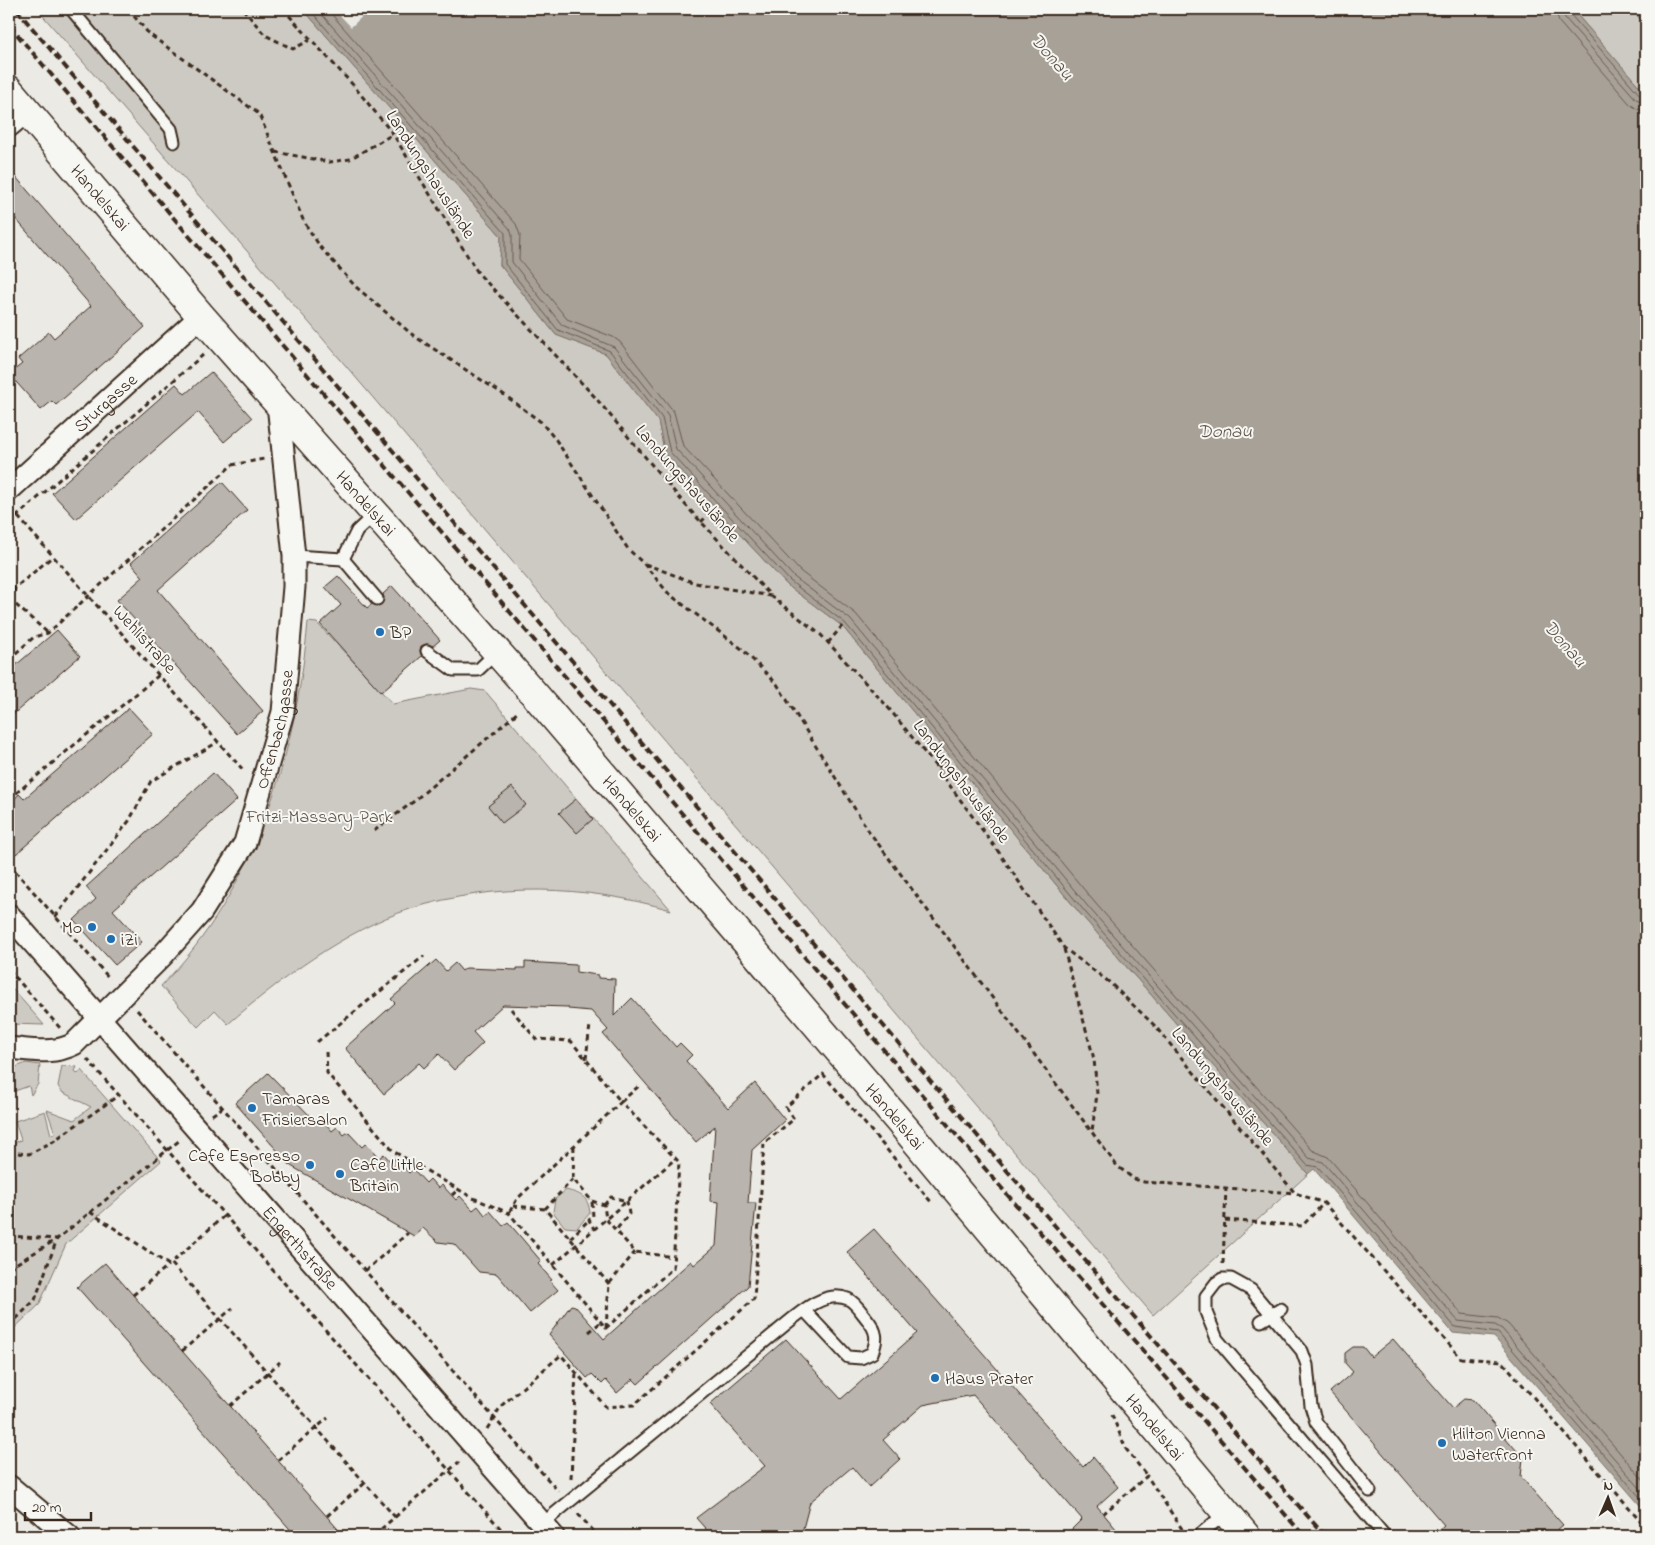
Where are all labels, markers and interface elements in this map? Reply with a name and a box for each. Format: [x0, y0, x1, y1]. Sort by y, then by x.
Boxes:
water label: Donau [1023, 28, 1079, 87]
street label: Landungshauslände [377, 106, 481, 246]
street label: Handelskai [63, 160, 135, 238]
street label: Sturgasse [69, 368, 145, 440]
water label: Donau [1198, 419, 1252, 446]
street label: Landungshauslände [627, 420, 746, 550]
street label: Handelskai [328, 466, 401, 543]
street label: Wehlistraße [105, 600, 182, 681]
water label: Donau [1536, 615, 1592, 674]
place label: BP [389, 621, 412, 647]
marker: BP [374, 626, 386, 638]
street label: Offenbachgasse [250, 668, 302, 793]
street label: Landungshauslände [905, 715, 1016, 851]
street label: Handelskai [595, 771, 666, 849]
park label: Fritzi-Massary-Park [245, 805, 392, 831]
place label: Mo [62, 916, 82, 942]
marker: Mo [86, 921, 98, 933]
place label: iZi [121, 928, 138, 954]
marker: iZi [105, 933, 117, 945]
street label: Landungshauslände [1163, 1022, 1280, 1154]
street label: Handelskai [858, 1079, 929, 1157]
place label: Tamaras Frisiersalon [261, 1087, 347, 1134]
marker: Tamaras Frisiersalon [246, 1102, 258, 1114]
place label: Cafe Espresso Bobby [188, 1144, 300, 1191]
place label: Cafe Little Britain [349, 1153, 425, 1200]
marker: Cafe Espresso Bobby [304, 1159, 316, 1171]
marker: Cafe Little Britain [334, 1168, 346, 1180]
street label: Engerthstraße [255, 1201, 343, 1297]
place label: Haus Prater [945, 1367, 1034, 1393]
marker: Haus Prater [929, 1372, 941, 1384]
street label: Handelskai [1118, 1389, 1189, 1468]
place label: Hilton Vienna Waterfront [1452, 1422, 1546, 1469]
marker: Hilton Vienna Waterfront [1436, 1437, 1448, 1449]
north arrow [1582, 1472, 1632, 1522]
text: N [1603, 1476, 1613, 1497]
scale bar [25, 1490, 91, 1522]
text: 20 m [32, 1497, 62, 1519]

